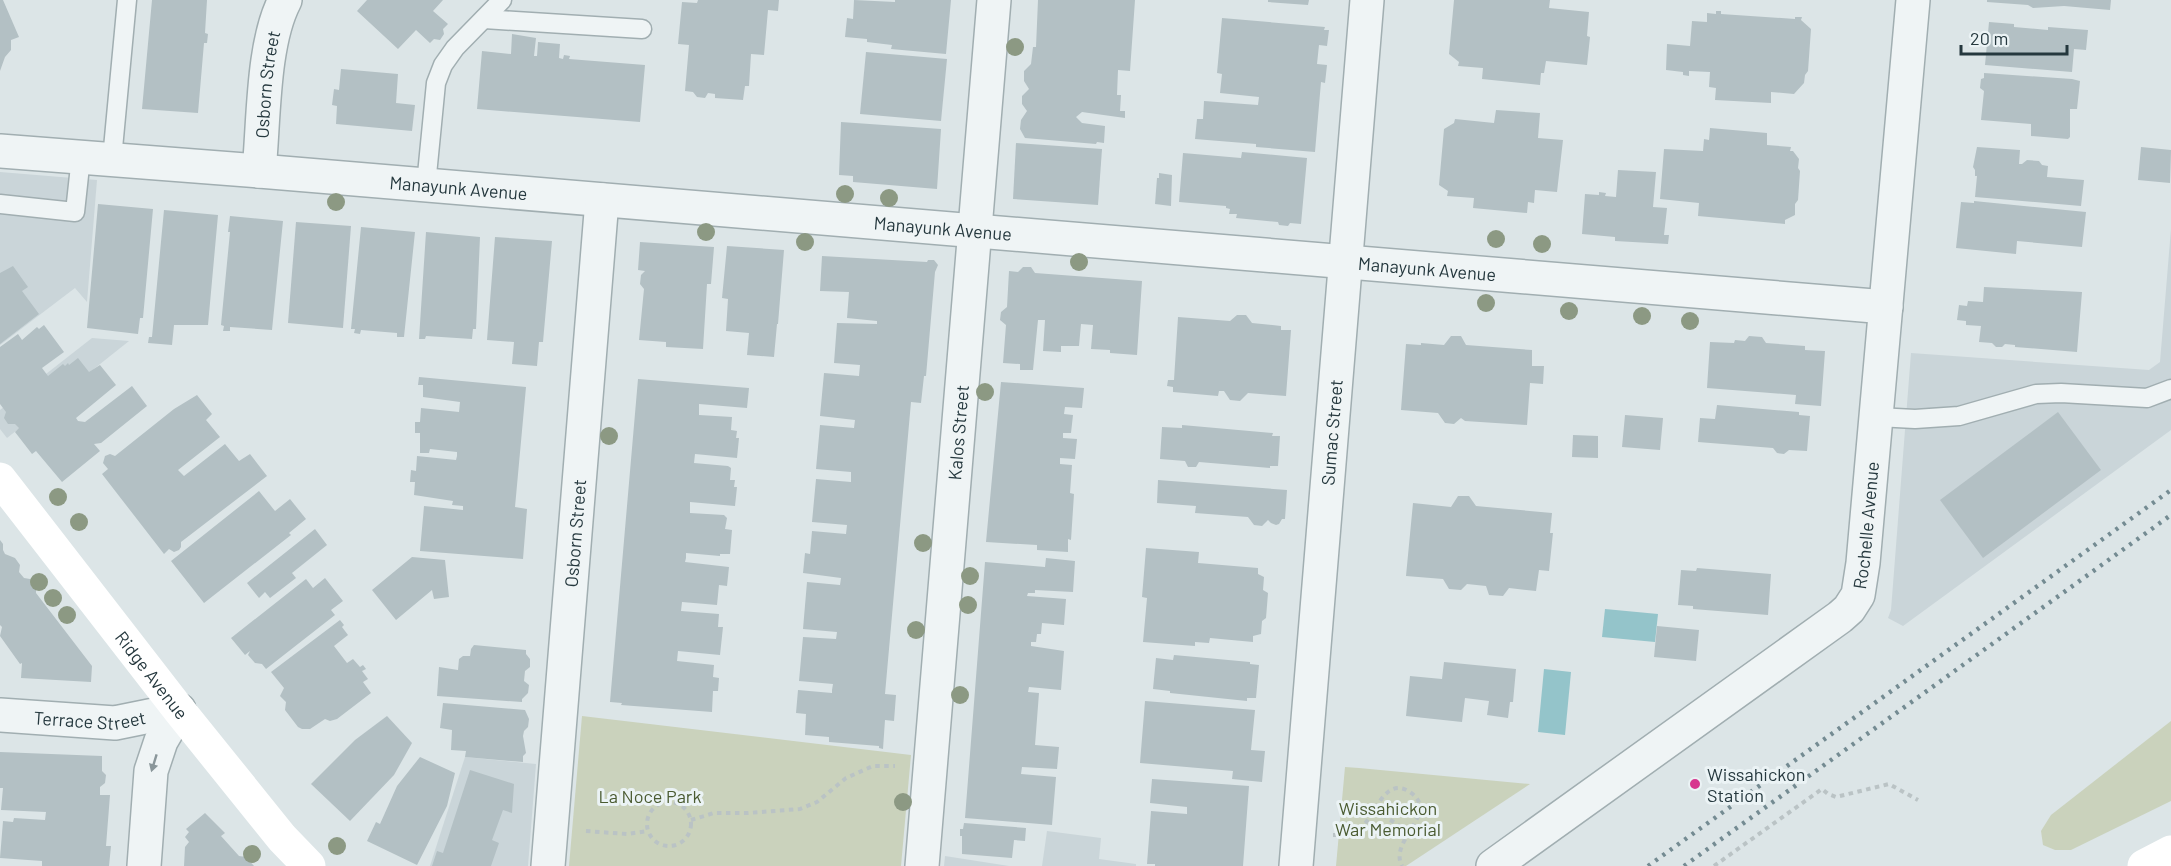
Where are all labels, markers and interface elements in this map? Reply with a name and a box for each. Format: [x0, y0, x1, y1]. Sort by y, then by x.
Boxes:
scale bar [1961, 18, 2068, 56]
text: 20 m [1970, 27, 2008, 49]
street label: Osborn Street [250, 28, 284, 139]
street label: Manayunk Avenue [389, 171, 528, 204]
street label: Manayunk Avenue [873, 211, 1013, 245]
street label: Manayunk Avenue [1357, 252, 1497, 285]
street label: Sumac Street [1316, 379, 1347, 486]
street label: Kalos Street [943, 384, 973, 481]
street label: Rochelle Avenue [1848, 461, 1883, 591]
street label: Osborn Street [560, 478, 590, 588]
street label: Ridge Avenue [111, 627, 193, 724]
street label: Terrace Street [33, 706, 148, 734]
one-way arrow [149, 754, 159, 772]
place label: Wissahickon Station [1707, 763, 1805, 806]
marker: Wissahickon Station [1688, 777, 1702, 791]
park label: La Noce Park [599, 785, 701, 807]
park label: Wissahickon War Memorial [1335, 797, 1441, 840]

